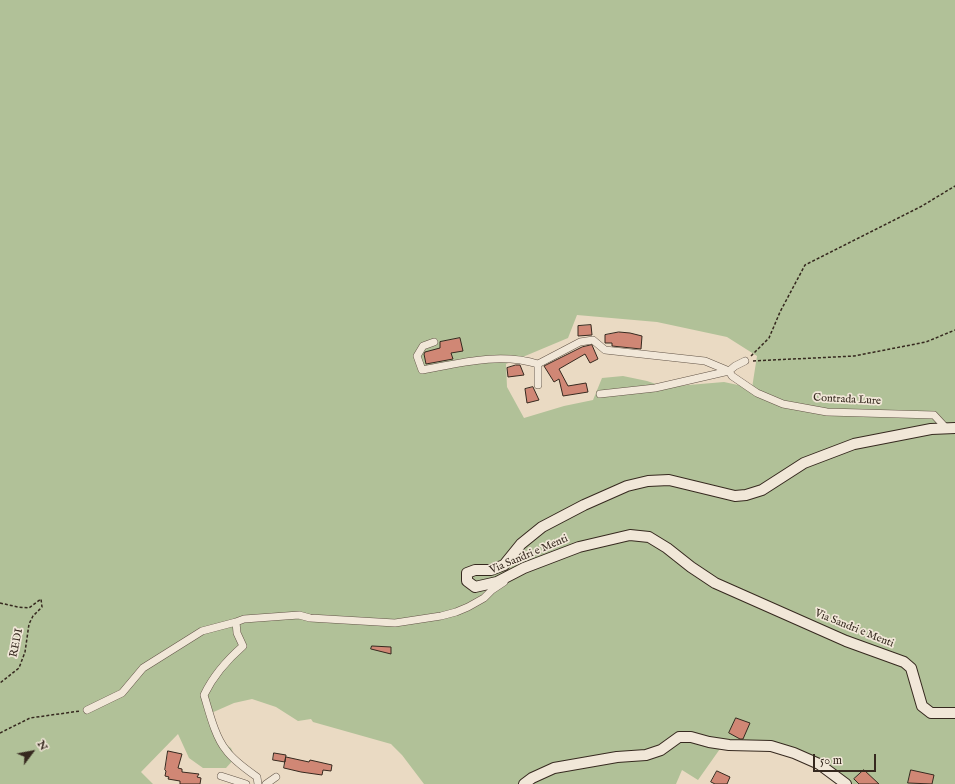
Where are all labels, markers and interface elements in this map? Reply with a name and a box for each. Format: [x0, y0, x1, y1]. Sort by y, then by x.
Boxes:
street label: Contrada Lure [813, 392, 881, 408]
street label: Via Sandri e Menti [488, 532, 570, 578]
street label: Via Sandri e Menti [813, 607, 895, 651]
street label: REDI [7, 627, 27, 659]
north arrow [12, 732, 52, 772]
text: N [34, 738, 51, 753]
scale bar [815, 746, 878, 772]
text: 50 m [820, 753, 842, 768]

